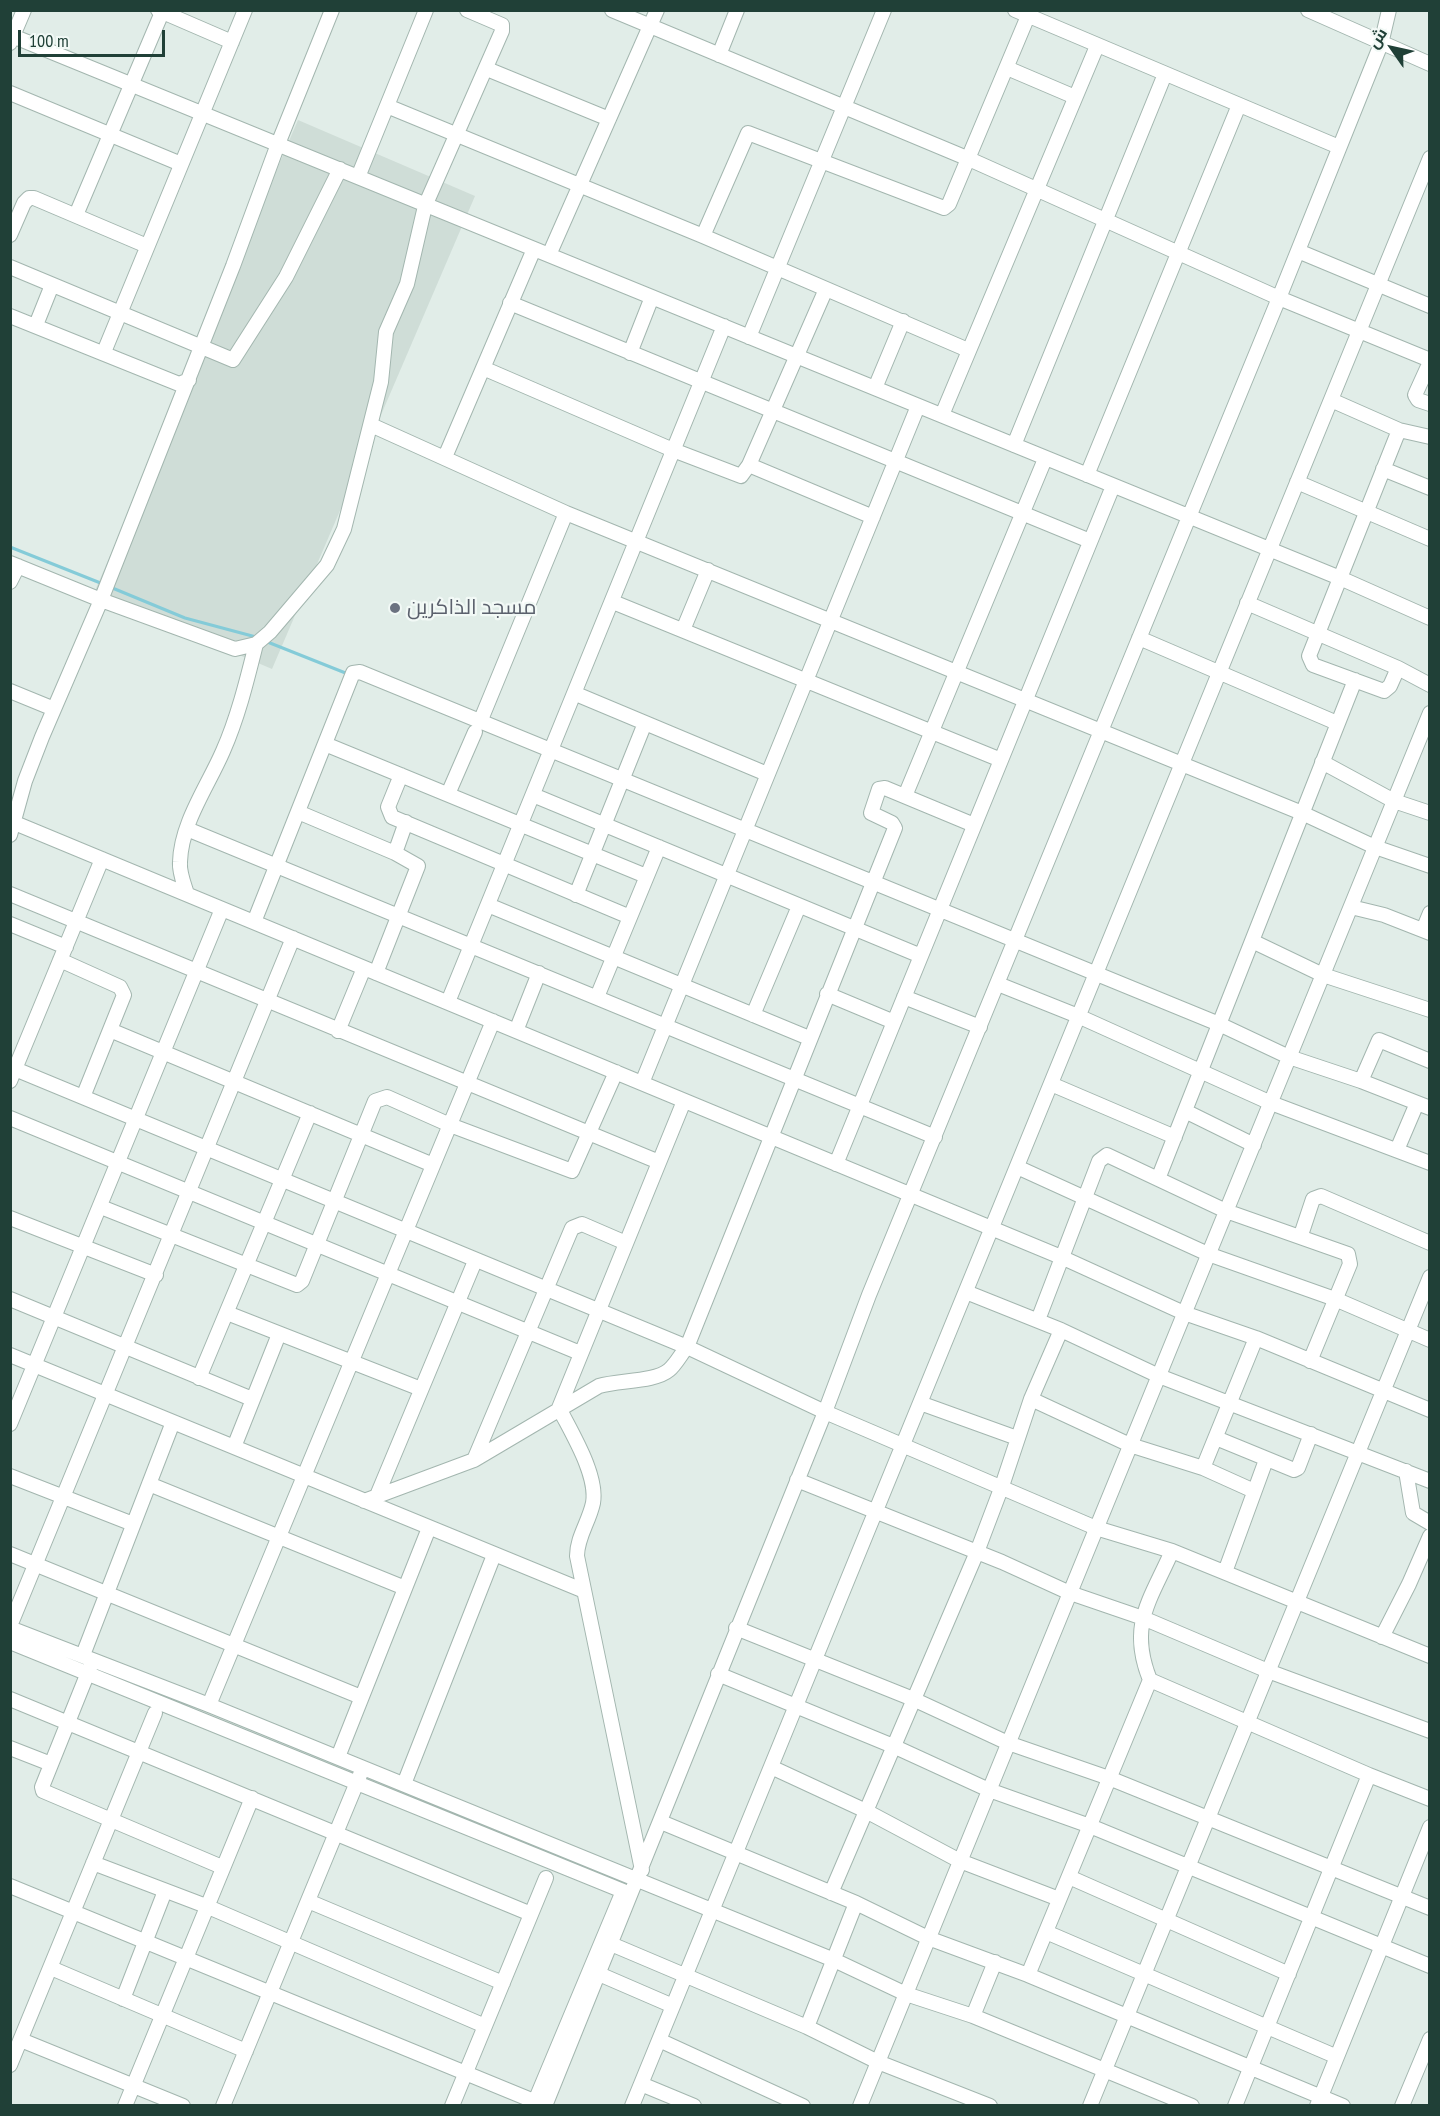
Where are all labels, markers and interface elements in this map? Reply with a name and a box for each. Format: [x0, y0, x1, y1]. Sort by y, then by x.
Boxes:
scale bar [21, 18, 168, 56]
north arrow [1362, 18, 1422, 78]
text: ش [1363, 24, 1391, 52]
text: 100 m [29, 29, 69, 52]
place label: مسجد الذاكرين [407, 595, 537, 621]
marker: مسجد الذاكرين [388, 601, 402, 615]

